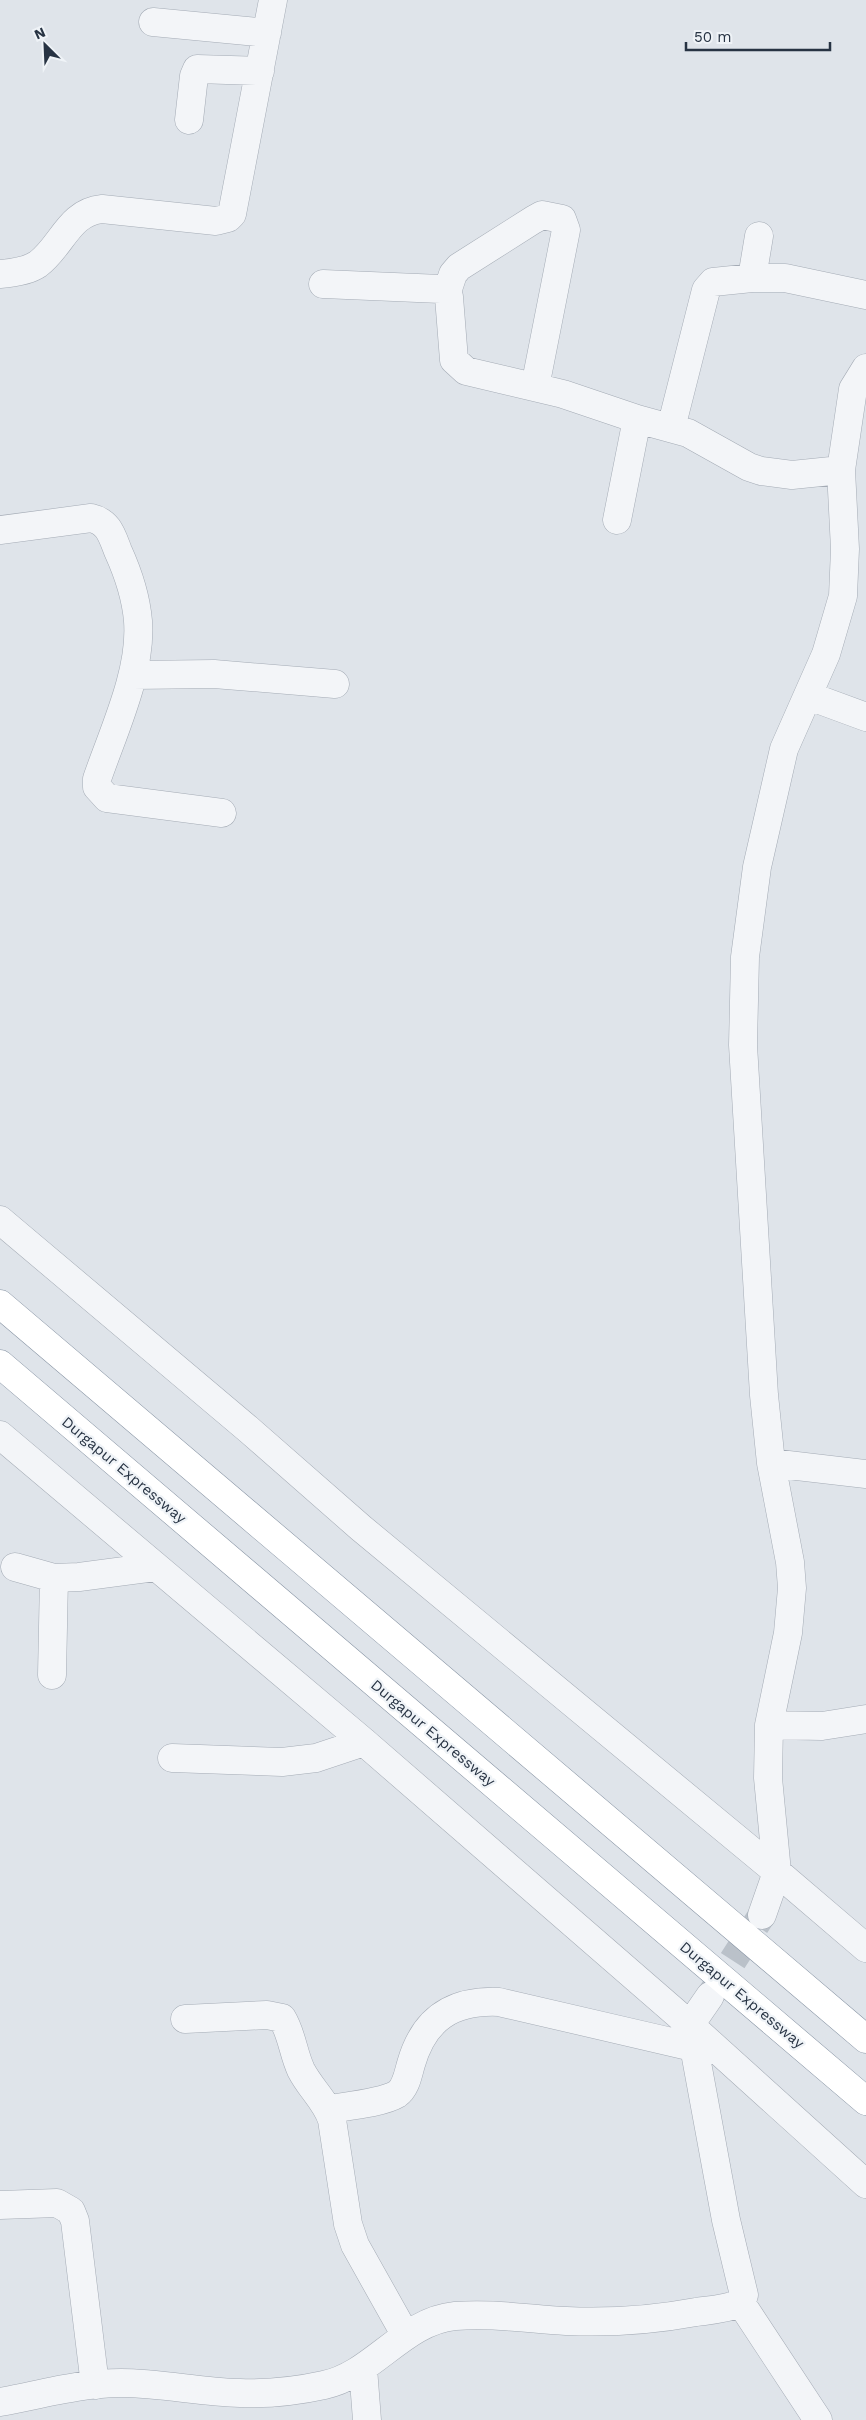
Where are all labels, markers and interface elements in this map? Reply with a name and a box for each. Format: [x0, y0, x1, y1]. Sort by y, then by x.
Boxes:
north arrow [20, 20, 70, 70]
scale bar [686, 20, 830, 52]
text: N [32, 24, 48, 43]
text: 50 m [694, 28, 731, 46]
street label: Durgapur Expressway [58, 1413, 190, 1527]
street label: Durgapur Expressway [367, 1676, 499, 1790]
street label: Durgapur Expressway [676, 1938, 808, 2052]

